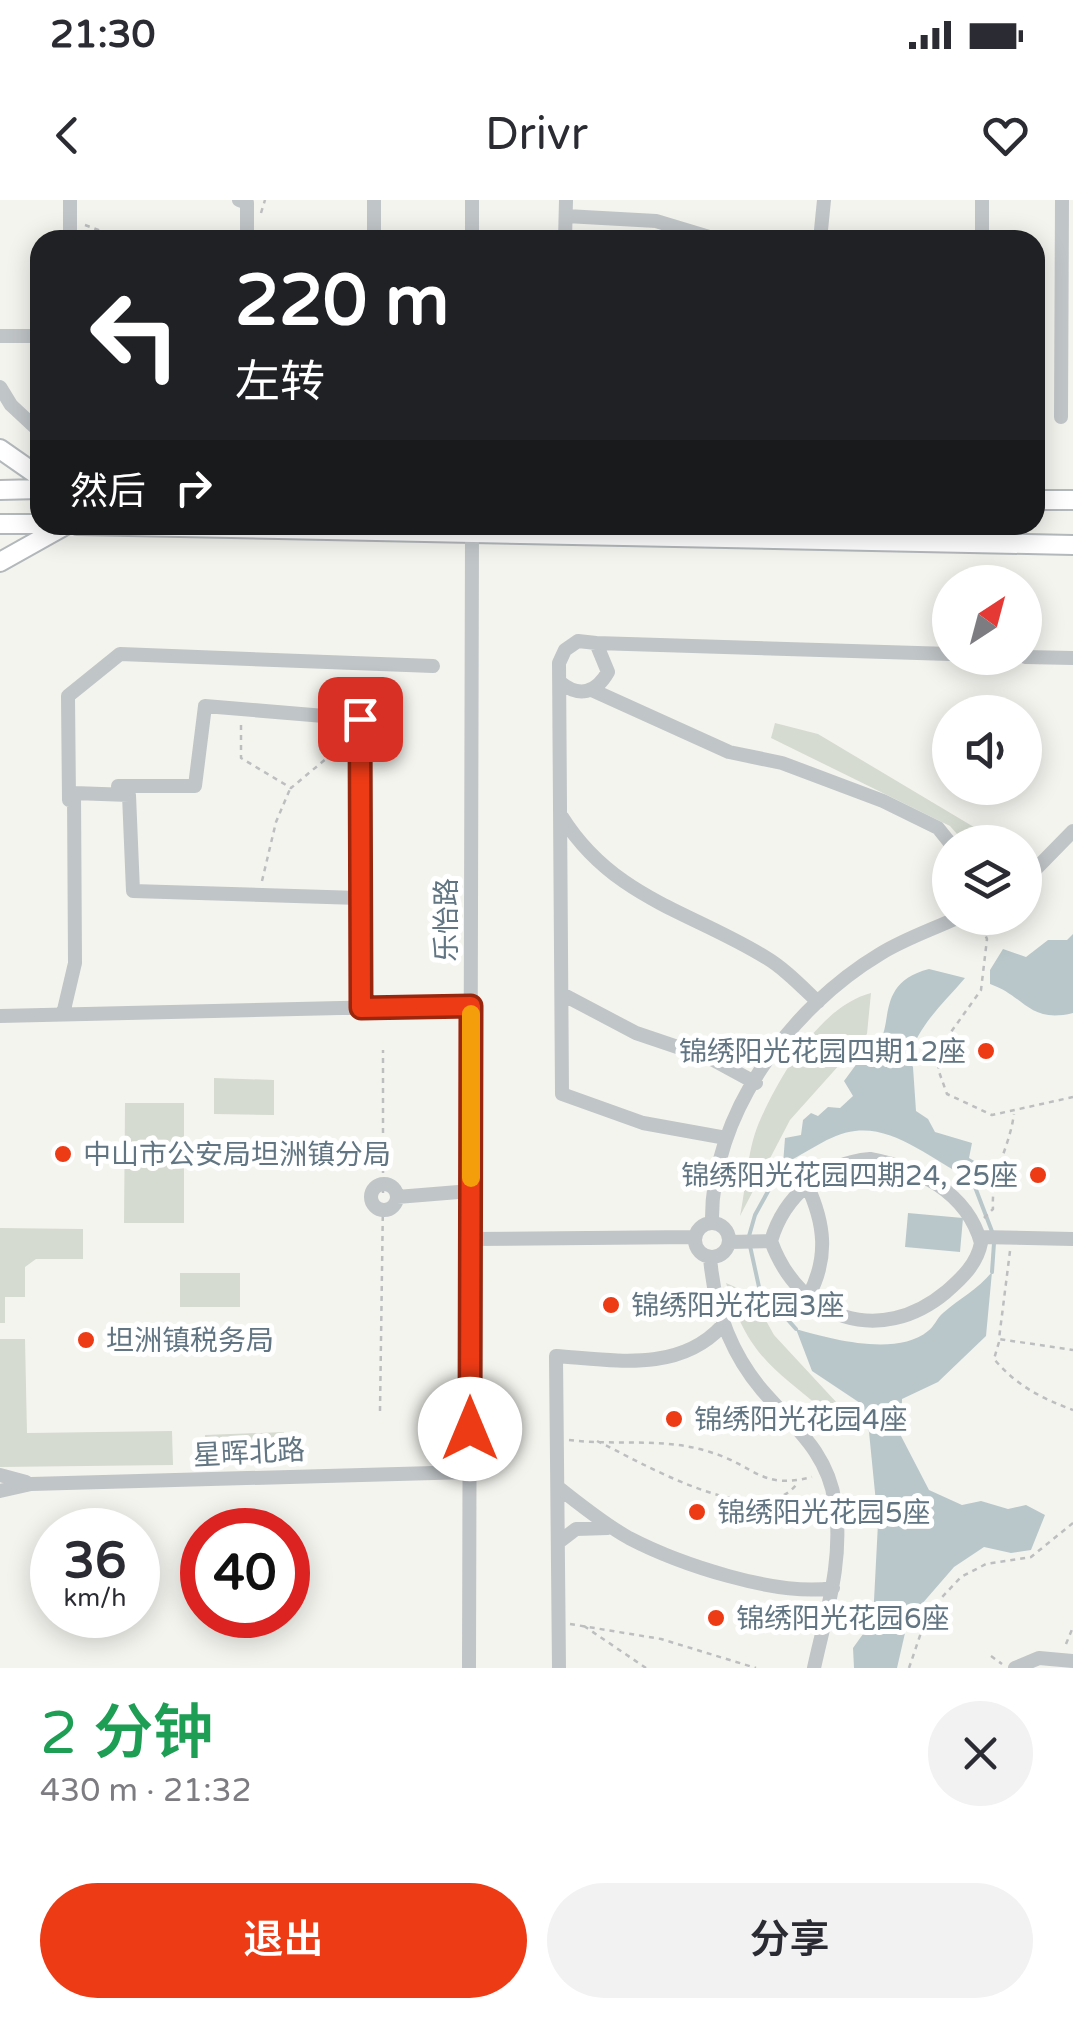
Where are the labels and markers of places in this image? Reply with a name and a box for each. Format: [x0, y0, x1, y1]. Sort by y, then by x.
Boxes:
pin [318, 677, 403, 762]
place label: 锦绣阳光花园四期12座 [679, 1035, 966, 1069]
marker: 锦绣阳光花园四期12座 [975, 1040, 997, 1062]
place label: 中山市公安局坦洲镇分局 [83, 1138, 391, 1172]
marker: 中山市公安局坦洲镇分局 [52, 1143, 74, 1165]
place label: 锦绣阳光花园四期24, 25座 [681, 1159, 1018, 1193]
marker: 锦绣阳光花园四期24, 25座 [1027, 1164, 1049, 1186]
place label: 锦绣阳光花园3座 [631, 1289, 845, 1323]
marker: 锦绣阳光花园3座 [600, 1294, 622, 1316]
place label: 坦洲镇税务局 [106, 1324, 274, 1358]
marker: 坦洲镇税务局 [75, 1329, 97, 1351]
place label: 锦绣阳光花园4座 [694, 1403, 908, 1437]
marker: 锦绣阳光花园4座 [663, 1408, 685, 1430]
place label: 锦绣阳光花园5座 [717, 1496, 931, 1530]
marker: 锦绣阳光花园5座 [686, 1501, 708, 1523]
place label: 锦绣阳光花园6座 [736, 1602, 950, 1636]
marker: 锦绣阳光花园6座 [705, 1607, 727, 1629]

